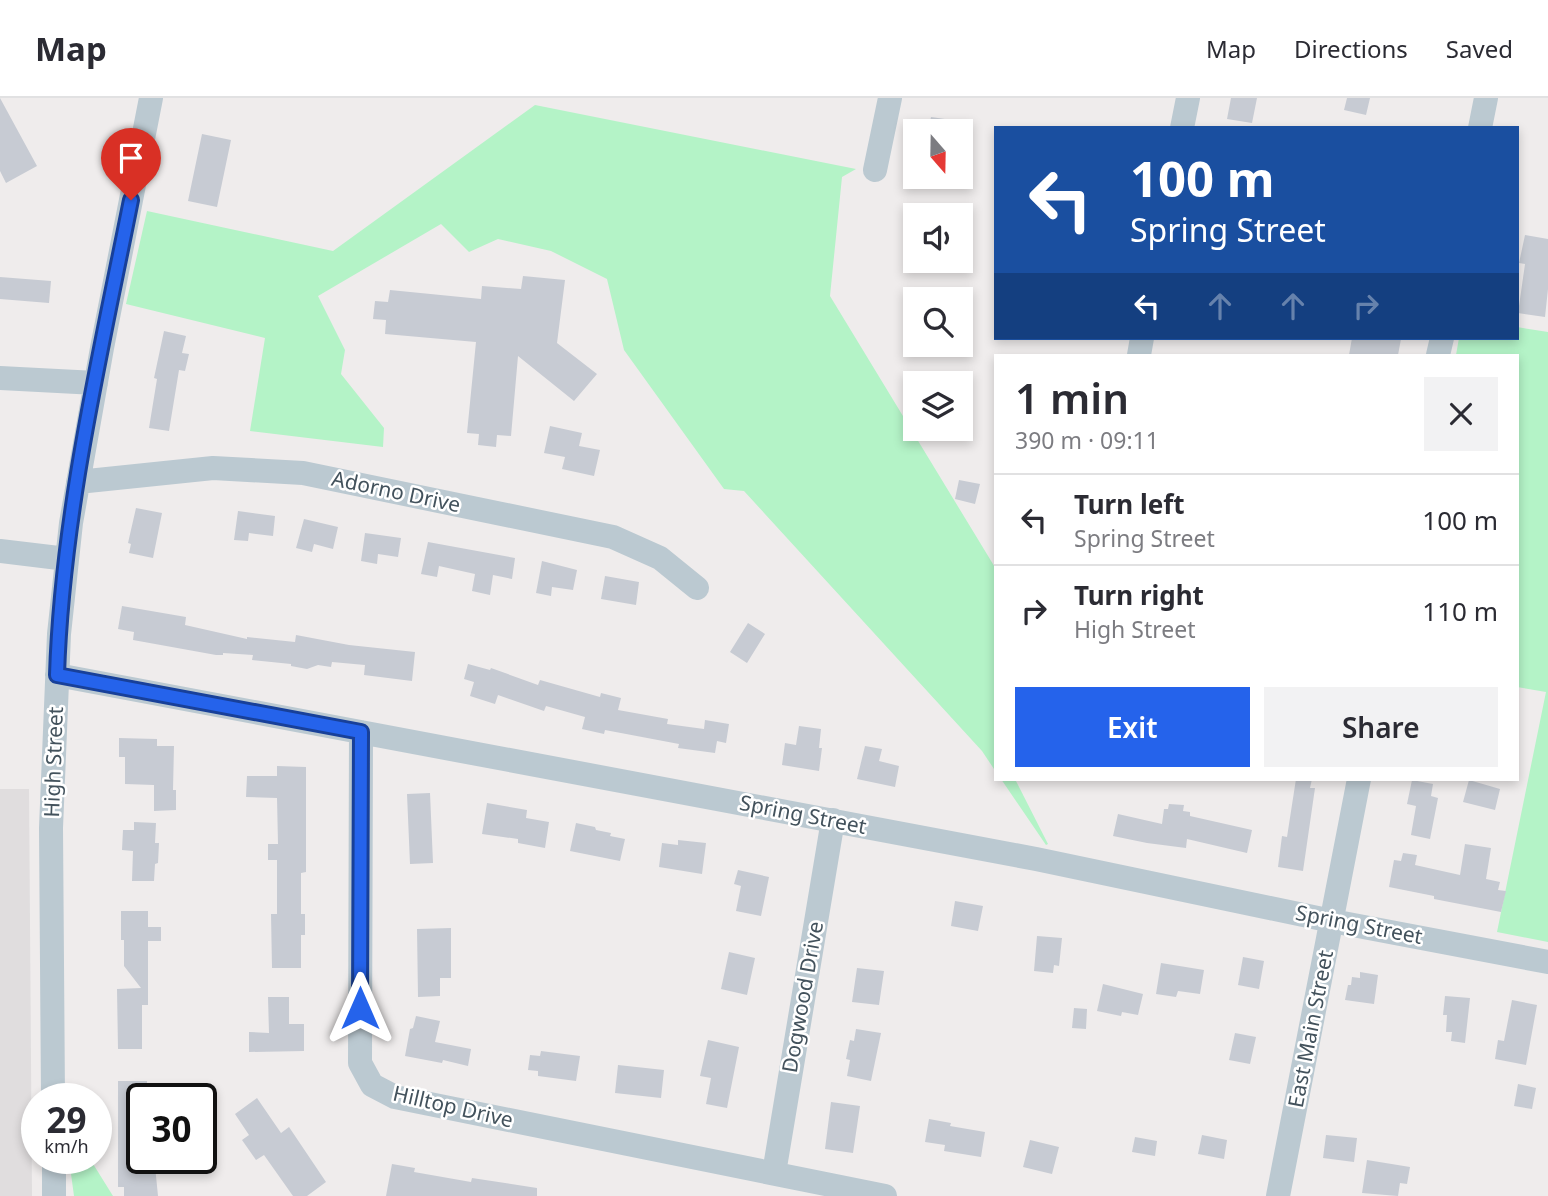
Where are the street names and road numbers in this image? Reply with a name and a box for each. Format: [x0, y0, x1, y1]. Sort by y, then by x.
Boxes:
street label: Adorno Drive [329, 464, 463, 518]
street label: High Street [37, 706, 69, 818]
street label: Spring Street [737, 788, 869, 840]
street label: Spring Street [1293, 898, 1425, 950]
street label: Dogwood Drive [775, 919, 829, 1075]
street label: East Main Street [1281, 947, 1339, 1110]
street label: Hilltop Drive [390, 1079, 516, 1133]

